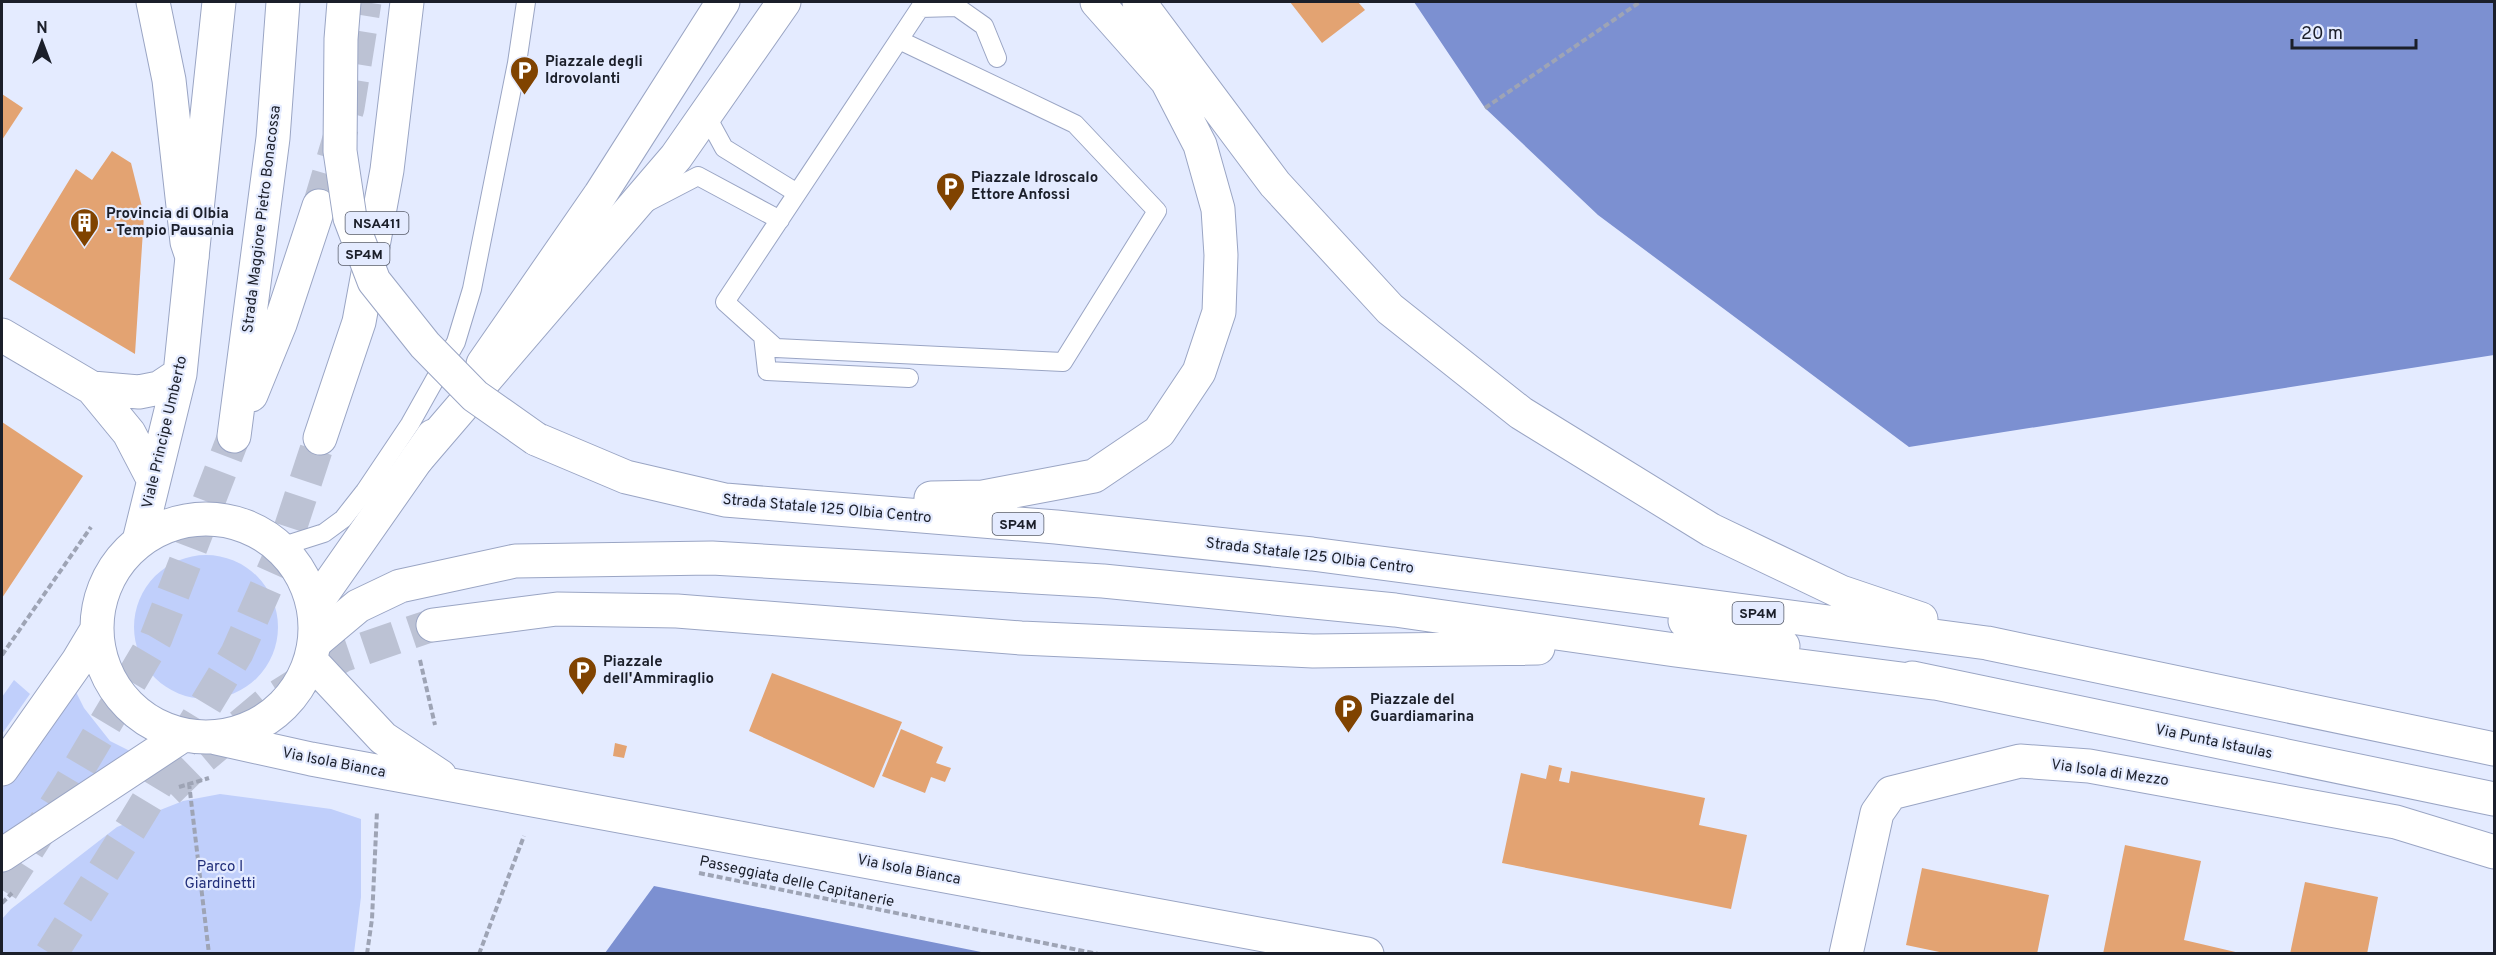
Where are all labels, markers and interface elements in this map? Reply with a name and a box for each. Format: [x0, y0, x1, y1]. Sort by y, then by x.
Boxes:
north arrow [12, 12, 72, 72]
scale bar [2292, 12, 2416, 50]
text: N [36, 19, 48, 39]
text: 20 m [2301, 23, 2343, 46]
place label: Piazzale degli Idrovolanti [545, 53, 643, 89]
parking icon: Piazzale degli Idrovolanti [508, 54, 540, 96]
street label: Strada Maggiore Pietro Bonacossa [239, 104, 286, 334]
place label: Piazzale Idroscalo Ettore Anfossi [971, 169, 1098, 205]
parking icon: Piazzale Idroscalo Ettore Anfossi [934, 170, 966, 212]
place label: Provincia di Olbia - Tempio Pausania [106, 205, 234, 241]
building icon: Provincia di Olbia - Tempio Pausania [69, 206, 101, 248]
road number: NSA411 [346, 212, 409, 234]
road number: SP4M [338, 243, 389, 265]
street label: Viale Principe Umberto [139, 354, 192, 511]
street label: Strada Statale 125 Olbia Centro [722, 491, 932, 528]
road number: SP4M [992, 513, 1044, 535]
street label: Strada Statale 125 Olbia Centro [1205, 534, 1415, 579]
road number: SP4M [1732, 602, 1784, 624]
place label: Piazzale dell'Ammiraglio [603, 653, 714, 689]
parking icon: Piazzale dell'Ammiraglio [566, 654, 598, 696]
place label: Piazzale del Guardiamarina [1370, 691, 1474, 727]
parking icon: Piazzale del Guardiamarina [1333, 692, 1365, 734]
street label: Via Punta Istaulas [2153, 721, 2274, 764]
street label: Via Isola Bianca [280, 744, 387, 783]
street label: Via Isola di Mezzo [2050, 756, 2170, 791]
street label: Via Isola Bianca [855, 851, 962, 890]
street label: Passeggiata delle Capitanerie [698, 853, 896, 912]
park label: Parco I Giardinetti [184, 858, 256, 894]

